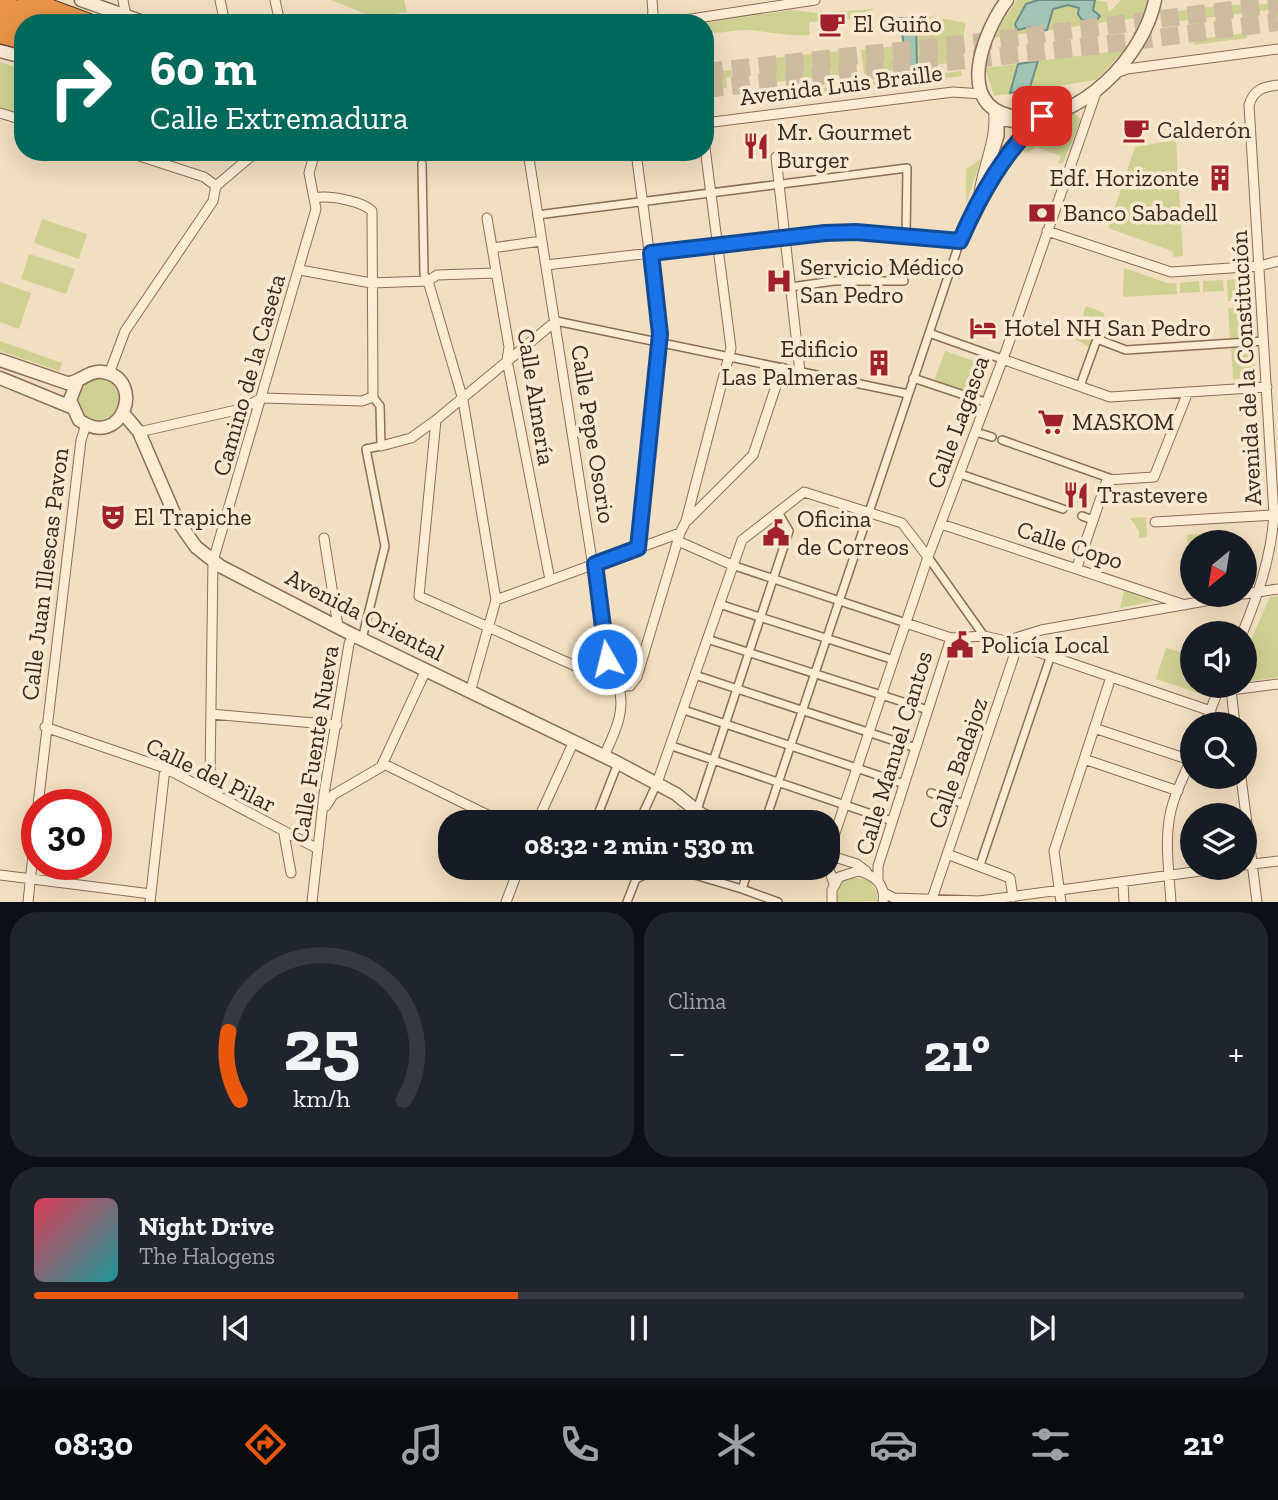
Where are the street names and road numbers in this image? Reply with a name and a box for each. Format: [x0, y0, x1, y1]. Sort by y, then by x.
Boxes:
street label: Avenida Luis Braille [738, 58, 944, 111]
street label: Avenida de la Constitución [1224, 229, 1267, 506]
street label: Camino de la Caseta [206, 270, 291, 479]
street label: Calle Almería [511, 326, 562, 468]
street label: Calle Pepe Osorio [565, 343, 622, 525]
street label: Calle Lagasca [920, 351, 995, 492]
street label: Calle Juan Illescas Pavon [15, 446, 74, 702]
street label: Calle Copo [1013, 514, 1127, 575]
street label: Avenida Oriental [281, 562, 450, 667]
street label: Calle Fuente Nueva [285, 643, 344, 845]
street label: Calle Manuel Cantos [849, 647, 938, 858]
street label: Calle Badajoz [922, 693, 994, 832]
street label: Calle del Pilar [141, 731, 281, 819]

